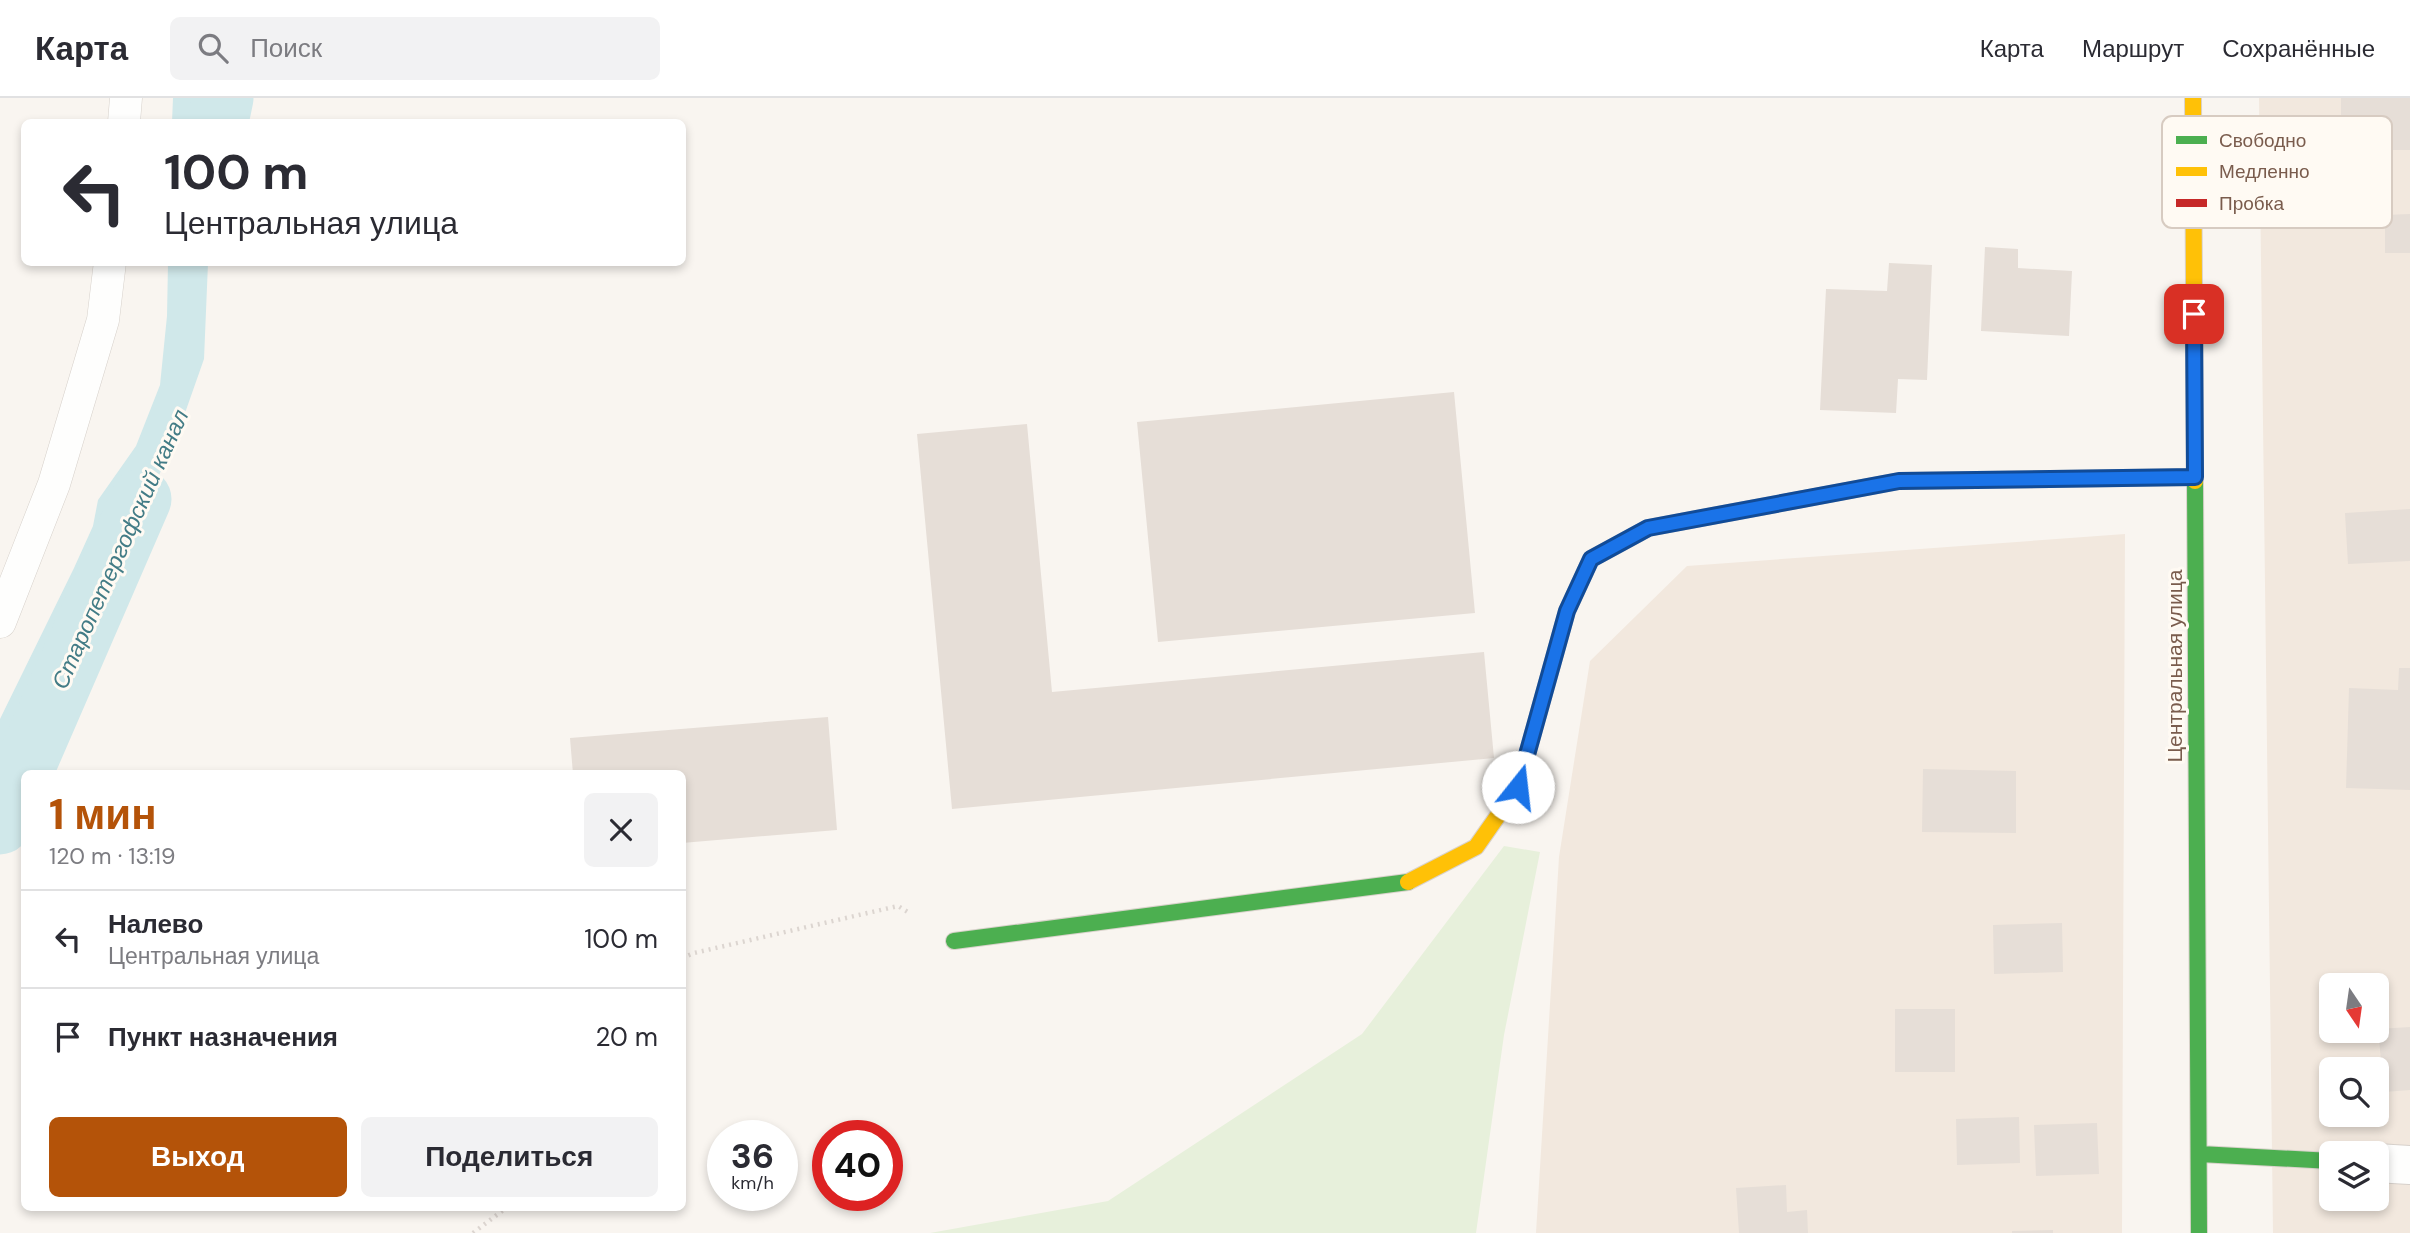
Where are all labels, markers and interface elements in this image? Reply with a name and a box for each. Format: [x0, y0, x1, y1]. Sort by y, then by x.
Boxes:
search box [170, 17, 660, 80]
text: Карта [35, 27, 128, 70]
icon: search [194, 29, 232, 67]
text: Поиск [250, 31, 322, 65]
text: Карта [1980, 33, 2044, 64]
text: Маршрут [2082, 33, 2184, 64]
text: Сохранённые [2222, 33, 2375, 64]
legend [2162, 116, 2392, 228]
text: Свободно [2219, 128, 2306, 153]
text: 100 m [164, 140, 308, 204]
icon: left [49, 147, 140, 238]
text: Медленно [2219, 159, 2309, 184]
text: Пробка [2219, 191, 2284, 216]
text: Центральная улица [164, 202, 458, 244]
pin [2164, 284, 2224, 344]
icon: arrive [2175, 295, 2213, 333]
water label: Старопетергофский канал [45, 404, 195, 694]
street label: Центральная улица [2161, 569, 2189, 762]
position arrow [1481, 750, 1555, 824]
text: 1 мин [49, 787, 157, 842]
button: close [584, 793, 658, 867]
text: 120 m · 13:19 [49, 841, 175, 871]
text: Налево [108, 907, 203, 941]
icon: left [49, 920, 87, 958]
text: 100 m [584, 922, 658, 956]
text: Центральная улица [108, 941, 319, 971]
north arrow [2319, 973, 2389, 1043]
map controls [2319, 973, 2389, 1211]
icon: arrive [49, 1018, 87, 1056]
text: Пункт назначения [108, 1020, 338, 1054]
text: 20 m [595, 1020, 658, 1054]
button: search [2319, 1057, 2389, 1127]
button: Выход [49, 1117, 347, 1197]
button: Поделиться [361, 1117, 658, 1197]
speed limit sign: 40 [812, 1120, 903, 1211]
text: 36 [731, 1133, 774, 1179]
button: layers [2319, 1141, 2389, 1211]
text: km/h [731, 1171, 774, 1195]

